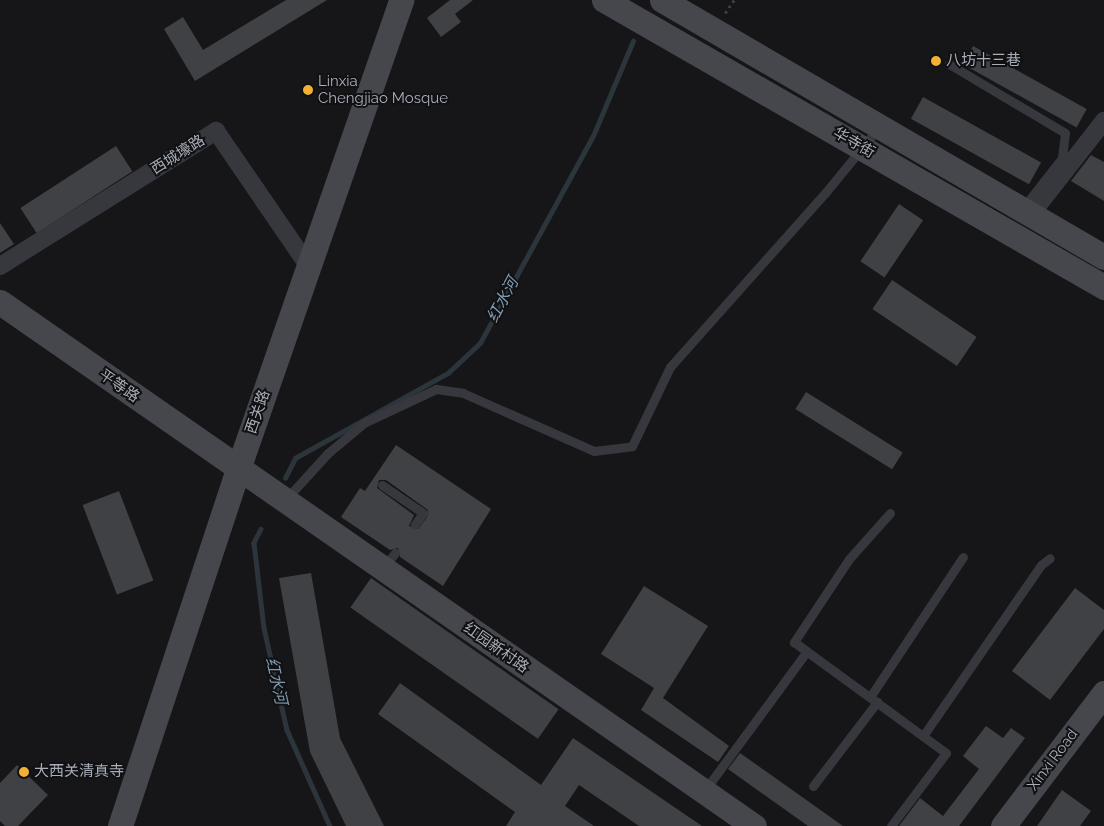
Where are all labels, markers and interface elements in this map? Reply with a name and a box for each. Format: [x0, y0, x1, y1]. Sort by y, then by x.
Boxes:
place label: 八坊十三巷 [946, 52, 1021, 70]
marker: 八坊十三巷 [930, 55, 942, 67]
place label: Linxia Chengjiao Mosque [318, 72, 448, 107]
marker: Linxia Chengjiao Mosque [302, 84, 314, 96]
street label: 华寺街 [830, 124, 878, 162]
street label: 西城壕路 [148, 131, 208, 179]
water label: 红水河 [483, 274, 523, 326]
street label: 平等路 [95, 366, 143, 406]
street label: 西关路 [242, 388, 274, 436]
street label: 红园新村路 [460, 619, 532, 677]
water label: 红水河 [261, 655, 291, 707]
street label: Xinxi Road [1024, 726, 1082, 794]
place label: 大西关清真寺 [34, 763, 124, 781]
marker: 大西关清真寺 [18, 766, 30, 778]

